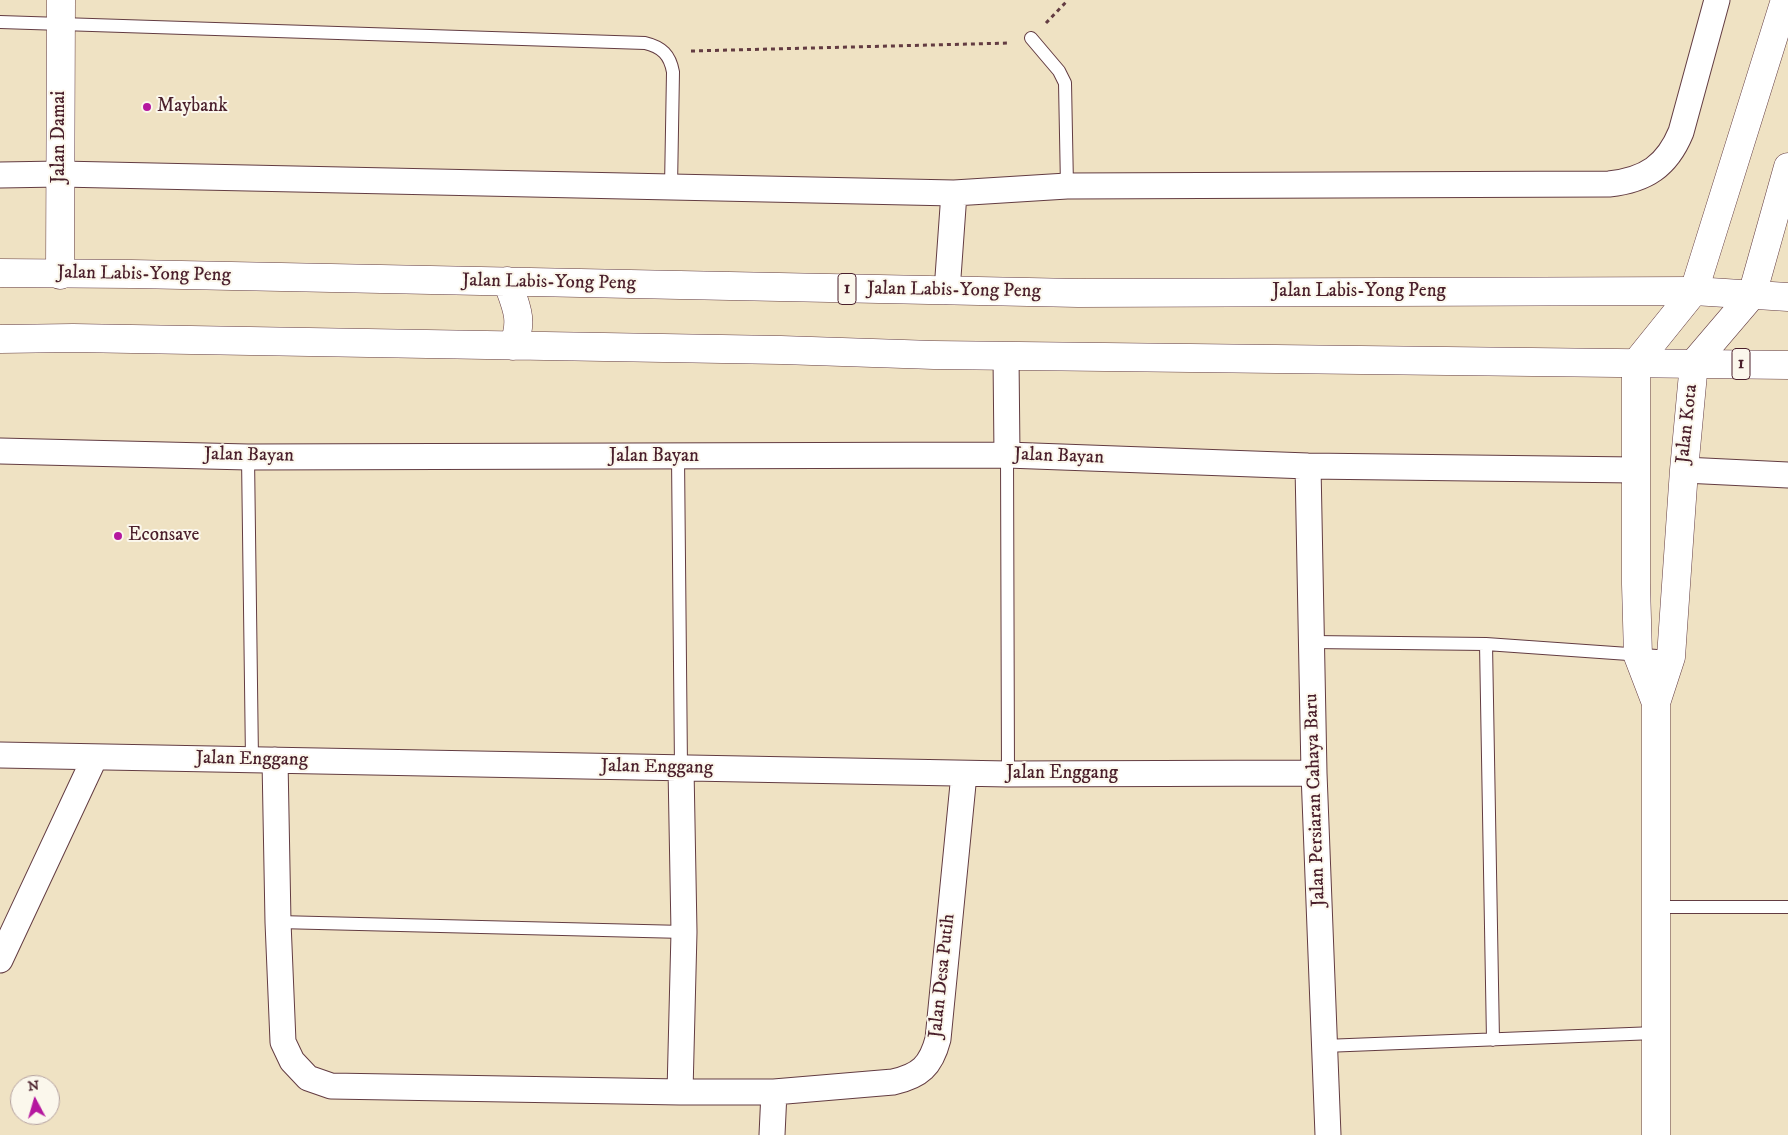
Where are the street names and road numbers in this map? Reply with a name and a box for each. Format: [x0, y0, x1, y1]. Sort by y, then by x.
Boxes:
street label: Jalan Damai [49, 91, 71, 183]
street label: Jalan Labis-Yong Peng [57, 262, 231, 288]
street label: Jalan Labis-Yong Peng [462, 270, 636, 296]
road number: 1 [838, 274, 856, 304]
street label: Jalan Labis-Yong Peng [867, 278, 1041, 304]
street label: Jalan Labis-Yong Peng [1272, 281, 1446, 303]
road number: 1 [1732, 348, 1750, 379]
street label: Jalan Kota [1673, 383, 1703, 465]
street label: Jalan Bayan [204, 444, 294, 468]
street label: Jalan Bayan [1014, 444, 1104, 470]
street label: Jalan Bayan [609, 446, 699, 468]
street label: Jalan Persiaran Cahaya Baru [1301, 693, 1331, 907]
street label: Jalan Enggang [196, 748, 308, 772]
street label: Jalan Enggang [601, 756, 713, 780]
street label: Jalan Enggang [1006, 763, 1118, 785]
street label: Jalan Desa Putih [925, 913, 961, 1039]

